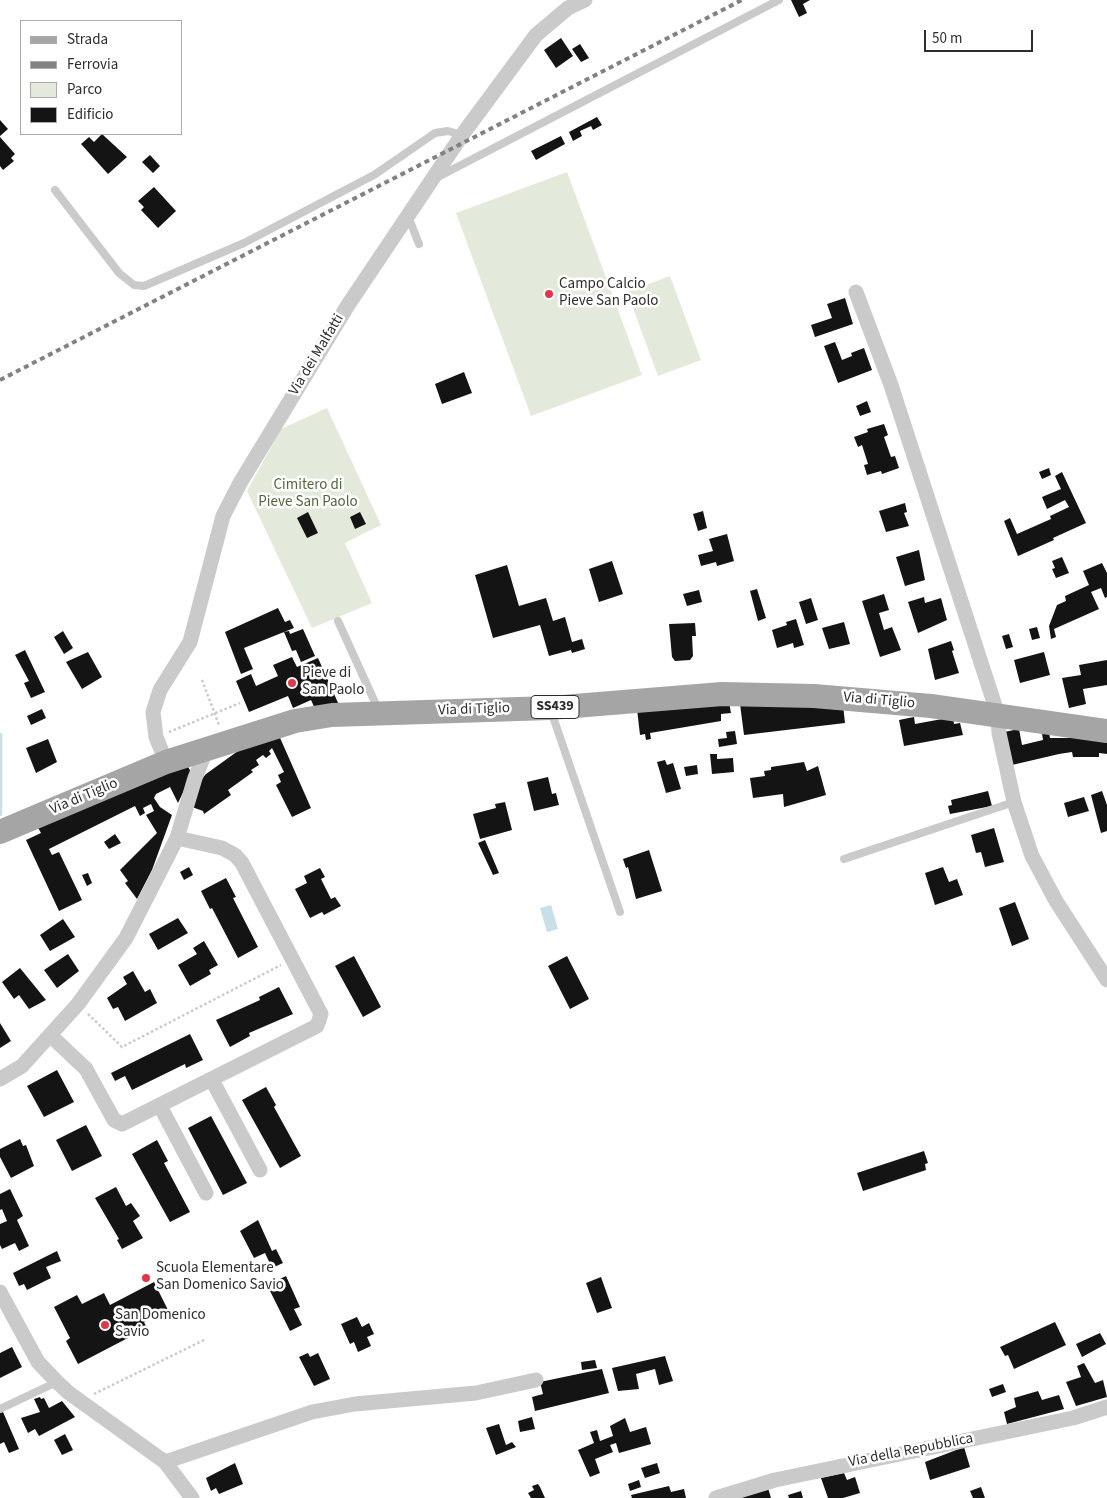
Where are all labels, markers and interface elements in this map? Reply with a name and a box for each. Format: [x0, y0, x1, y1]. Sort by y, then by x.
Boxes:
legend [20, 20, 182, 135]
scale bar [927, 20, 1036, 52]
text: 50 m [932, 28, 962, 49]
text: Strada [67, 29, 108, 50]
text: Ferrovia [67, 54, 118, 75]
text: Parco [67, 79, 102, 100]
text: Edificio [67, 104, 114, 125]
place label: Campo Calcio Pieve San Paolo [559, 276, 658, 311]
marker: Campo Calcio Pieve San Paolo [543, 288, 555, 300]
street label: Via dei Malfatti [286, 311, 348, 399]
park label: Cimitero di Pieve San Paolo [258, 477, 358, 512]
place label: Pieve di San Paolo [302, 665, 364, 700]
marker: Pieve di San Paolo [286, 677, 298, 689]
street label: Via di Tiglio [842, 689, 916, 713]
road number: SS439 [531, 696, 579, 719]
street label: Via di Tiglio [438, 700, 510, 720]
street label: Via di Tiglio [47, 775, 121, 819]
place label: Scuola Elementare San Domenico Savio [156, 1260, 284, 1295]
marker: Scuola Elementare San Domenico Savio [140, 1272, 152, 1284]
place label: San Domenico Savio [115, 1307, 206, 1342]
marker: San Domenico Savio [99, 1319, 111, 1331]
street label: Via della Repubblica [847, 1430, 975, 1472]

